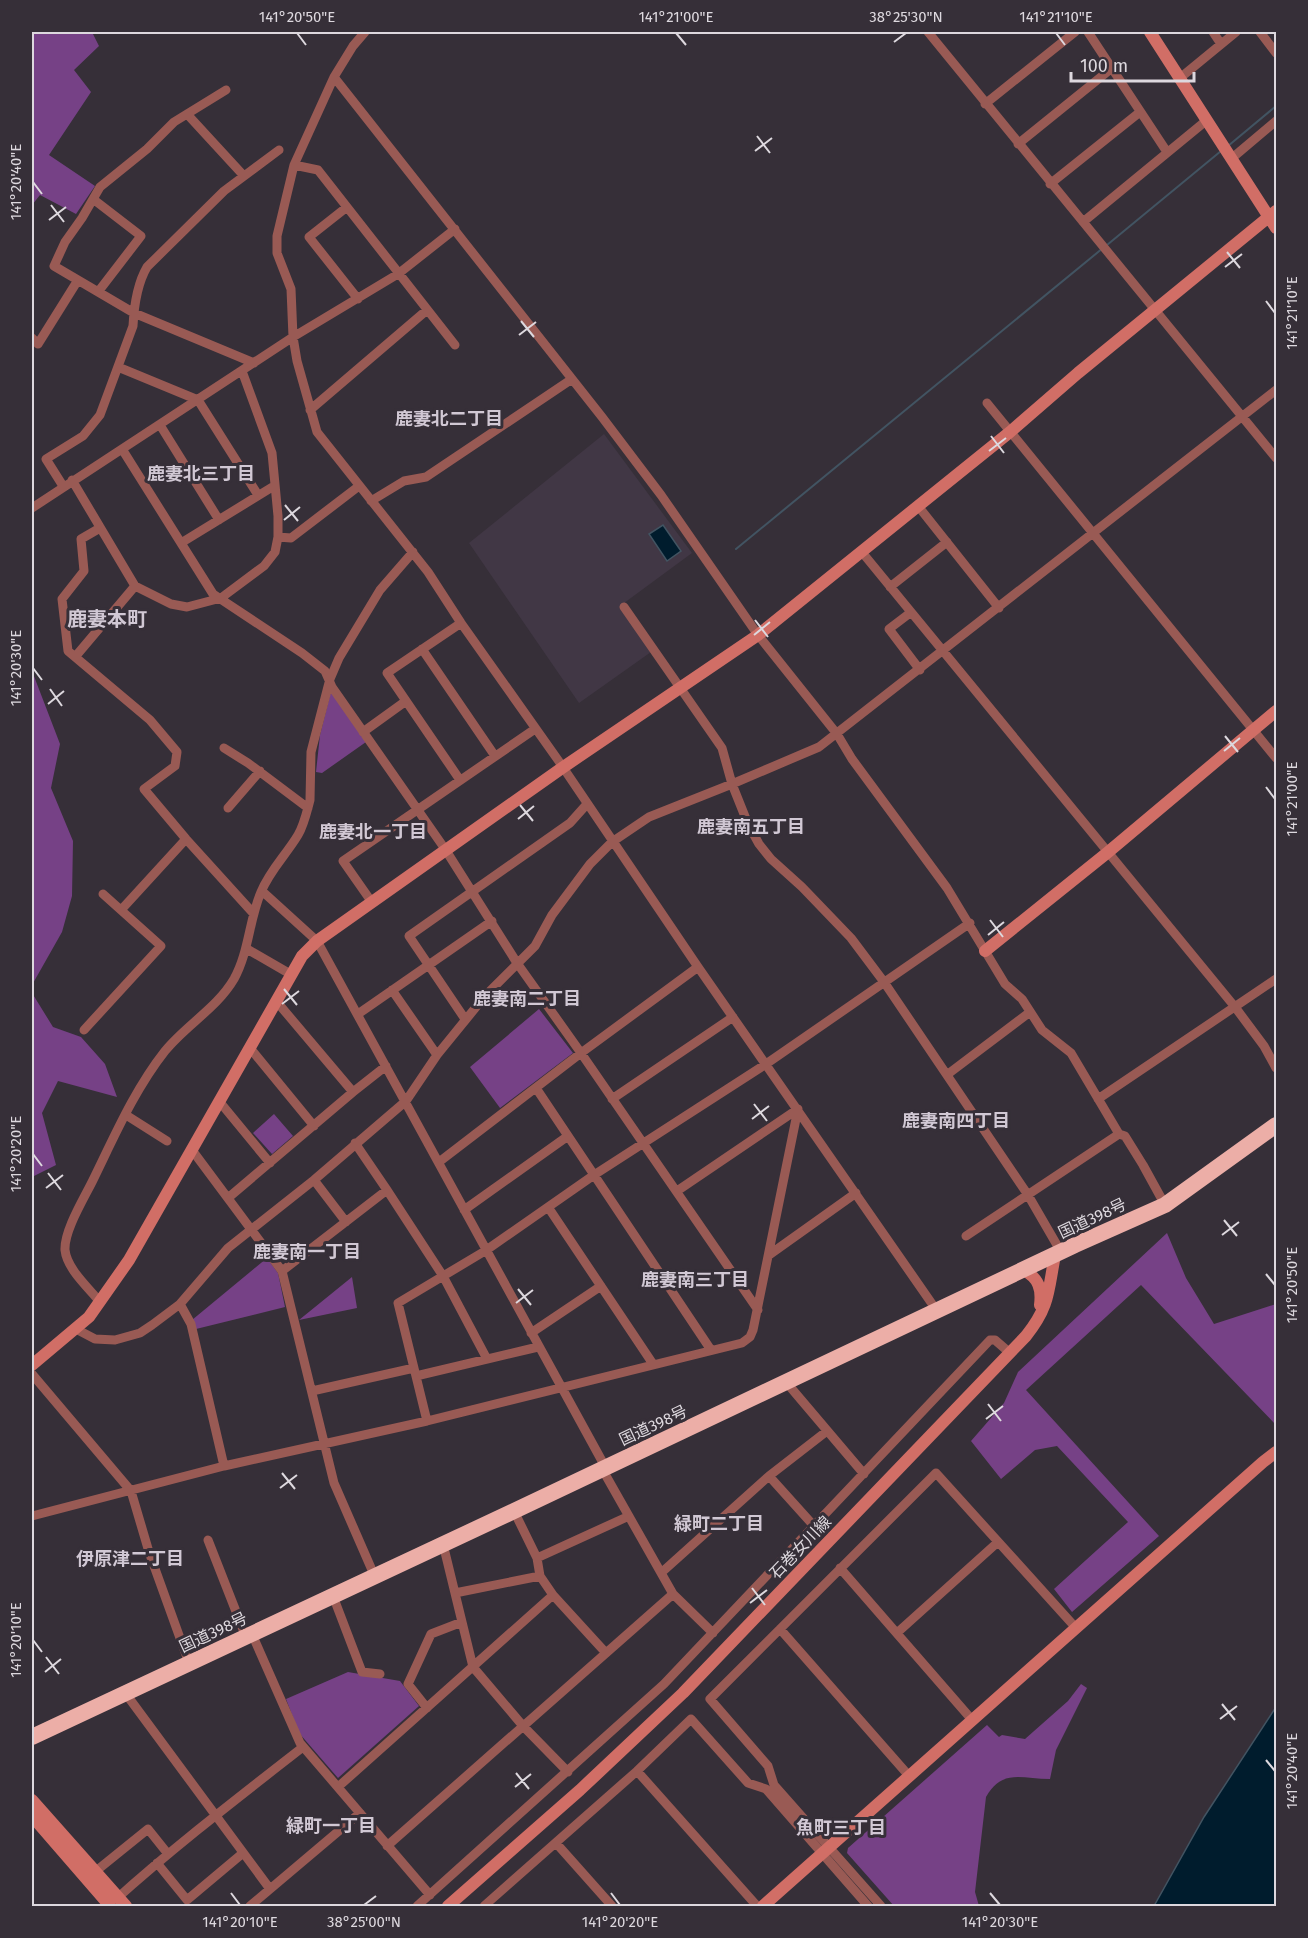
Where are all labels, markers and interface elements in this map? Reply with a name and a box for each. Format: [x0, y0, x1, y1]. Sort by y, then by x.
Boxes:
text: 141°20'50"E [259, 8, 335, 26]
text: 141°21'00"E [638, 8, 714, 26]
text: 38°25'30"N [869, 8, 943, 26]
text: 141°21'10"E [1019, 8, 1093, 26]
scale bar [1071, 45, 1194, 83]
text: 100 m [1080, 55, 1128, 77]
text: 141°20'40"E [7, 144, 25, 220]
text: 141°21'10"E [1283, 276, 1301, 350]
district label: 鹿妻北二丁目 [395, 408, 503, 430]
district label: 鹿妻北三丁目 [147, 463, 255, 485]
district label: 鹿妻本町 [67, 607, 147, 631]
text: 141°20'30"E [7, 630, 25, 706]
text: 141°21'00"E [1283, 761, 1301, 837]
district label: 鹿妻南五丁目 [697, 816, 805, 838]
district label: 鹿妻北一丁目 [319, 821, 427, 843]
district label: 鹿妻南二丁目 [473, 988, 581, 1010]
district label: 鹿妻南四丁目 [902, 1110, 1010, 1132]
text: 141°20'20"E [7, 1116, 25, 1192]
street label: 国道398号 [1055, 1194, 1129, 1242]
district label: 鹿妻南一丁目 [253, 1241, 361, 1263]
text: 141°20'50"E [1283, 1247, 1301, 1323]
district label: 鹿妻南三丁目 [641, 1269, 749, 1291]
street label: 国道398号 [616, 1401, 690, 1449]
street label: 石巻女川線 [766, 1512, 835, 1583]
district label: 緑町二丁目 [674, 1513, 764, 1535]
district label: 伊原津二丁目 [76, 1548, 184, 1570]
text: 141°20'10"E [7, 1602, 25, 1678]
street label: 国道398号 [176, 1608, 250, 1656]
text: 141°20'40"E [1283, 1733, 1301, 1809]
district label: 緑町一丁目 [286, 1815, 376, 1837]
district label: 魚町三丁目 [796, 1817, 886, 1839]
text: 141°20'10"E [202, 1913, 278, 1931]
text: 38°25'00"N [327, 1913, 401, 1931]
text: 141°20'20"E [582, 1913, 658, 1931]
text: 141°20'30"E [962, 1913, 1038, 1931]

